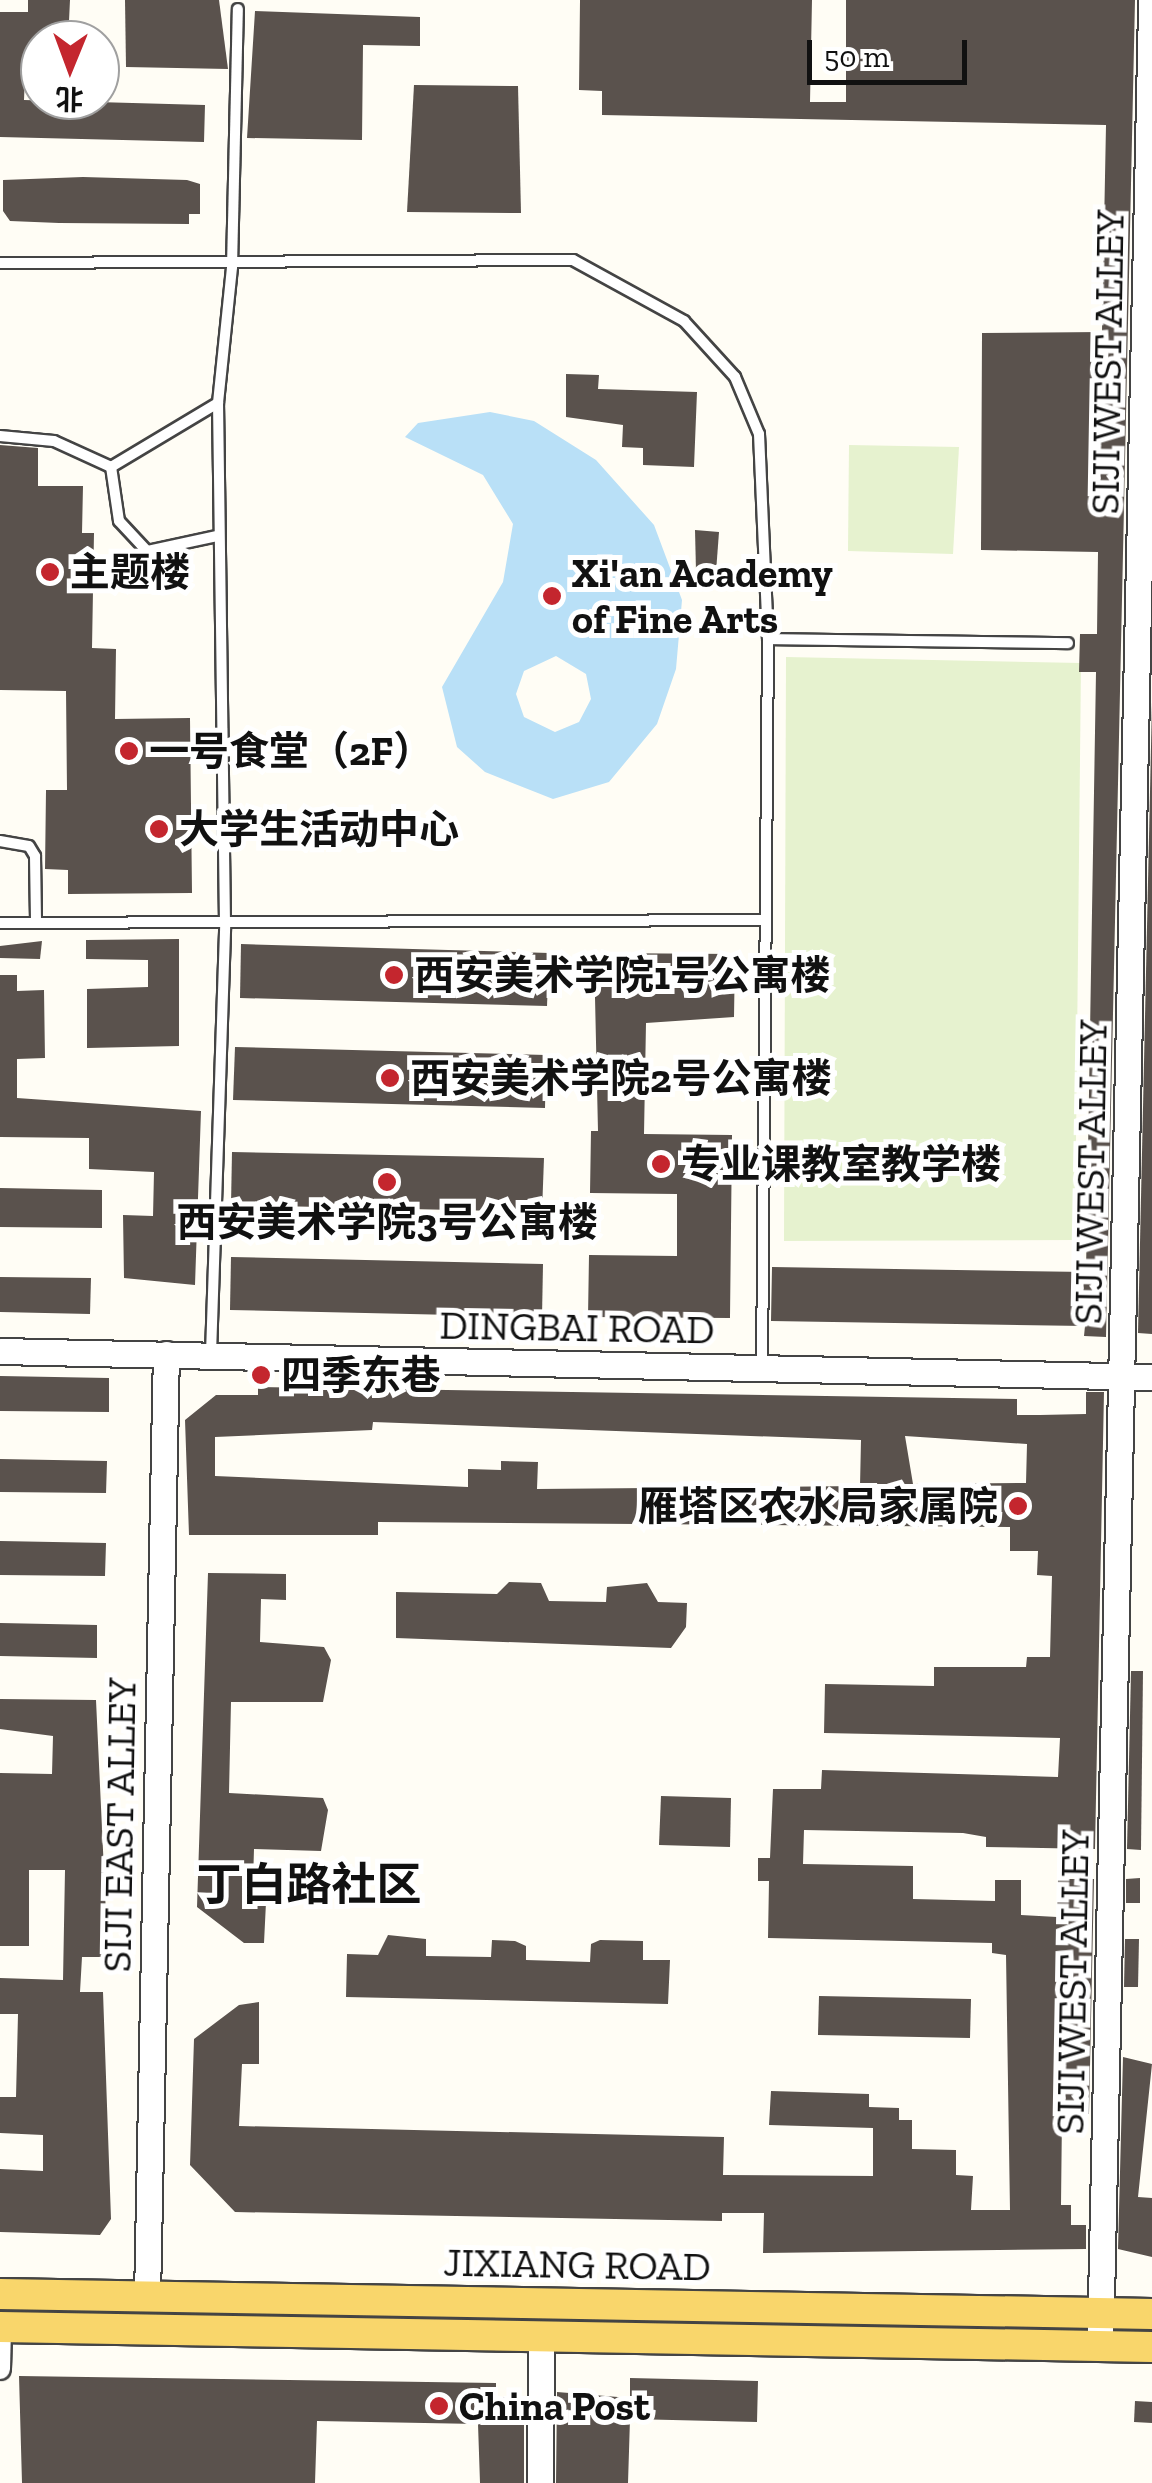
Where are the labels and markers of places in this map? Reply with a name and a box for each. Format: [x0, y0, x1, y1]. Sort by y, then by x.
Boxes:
place label: 主题楼 [70, 548, 190, 596]
place label: Xi'an Academy of Fine Arts [572, 549, 834, 643]
marker: 主题楼 [39, 561, 61, 583]
marker: Xi'an Academy of Fine Arts [541, 585, 563, 607]
place label: 一号食堂（2F） [149, 727, 433, 775]
marker: 一号食堂（2F） [118, 740, 140, 762]
place label: 大学生活动中心 [179, 805, 459, 853]
marker: 大学生活动中心 [148, 818, 170, 840]
place label: 西安美术学院1号公寓楼 [414, 951, 830, 999]
marker: 西安美术学院1号公寓楼 [383, 964, 405, 986]
place label: 西安美术学院2号公寓楼 [410, 1054, 831, 1102]
marker: 西安美术学院2号公寓楼 [379, 1067, 401, 1089]
place label: 专业课教室教学楼 [681, 1140, 1001, 1188]
marker: 专业课教室教学楼 [650, 1153, 672, 1175]
marker: 西安美术学院3号公寓楼 [376, 1171, 398, 1193]
place label: 西安美术学院3号公寓楼 [176, 1198, 598, 1246]
place label: 四季东巷 [281, 1351, 441, 1399]
marker: 四季东巷 [250, 1364, 272, 1386]
place label: 雁塔区农水局家属院 [638, 1482, 998, 1530]
marker: 雁塔区农水局家属院 [1007, 1495, 1029, 1517]
place label: China Post [459, 2382, 650, 2430]
marker: China Post [428, 2395, 450, 2417]

